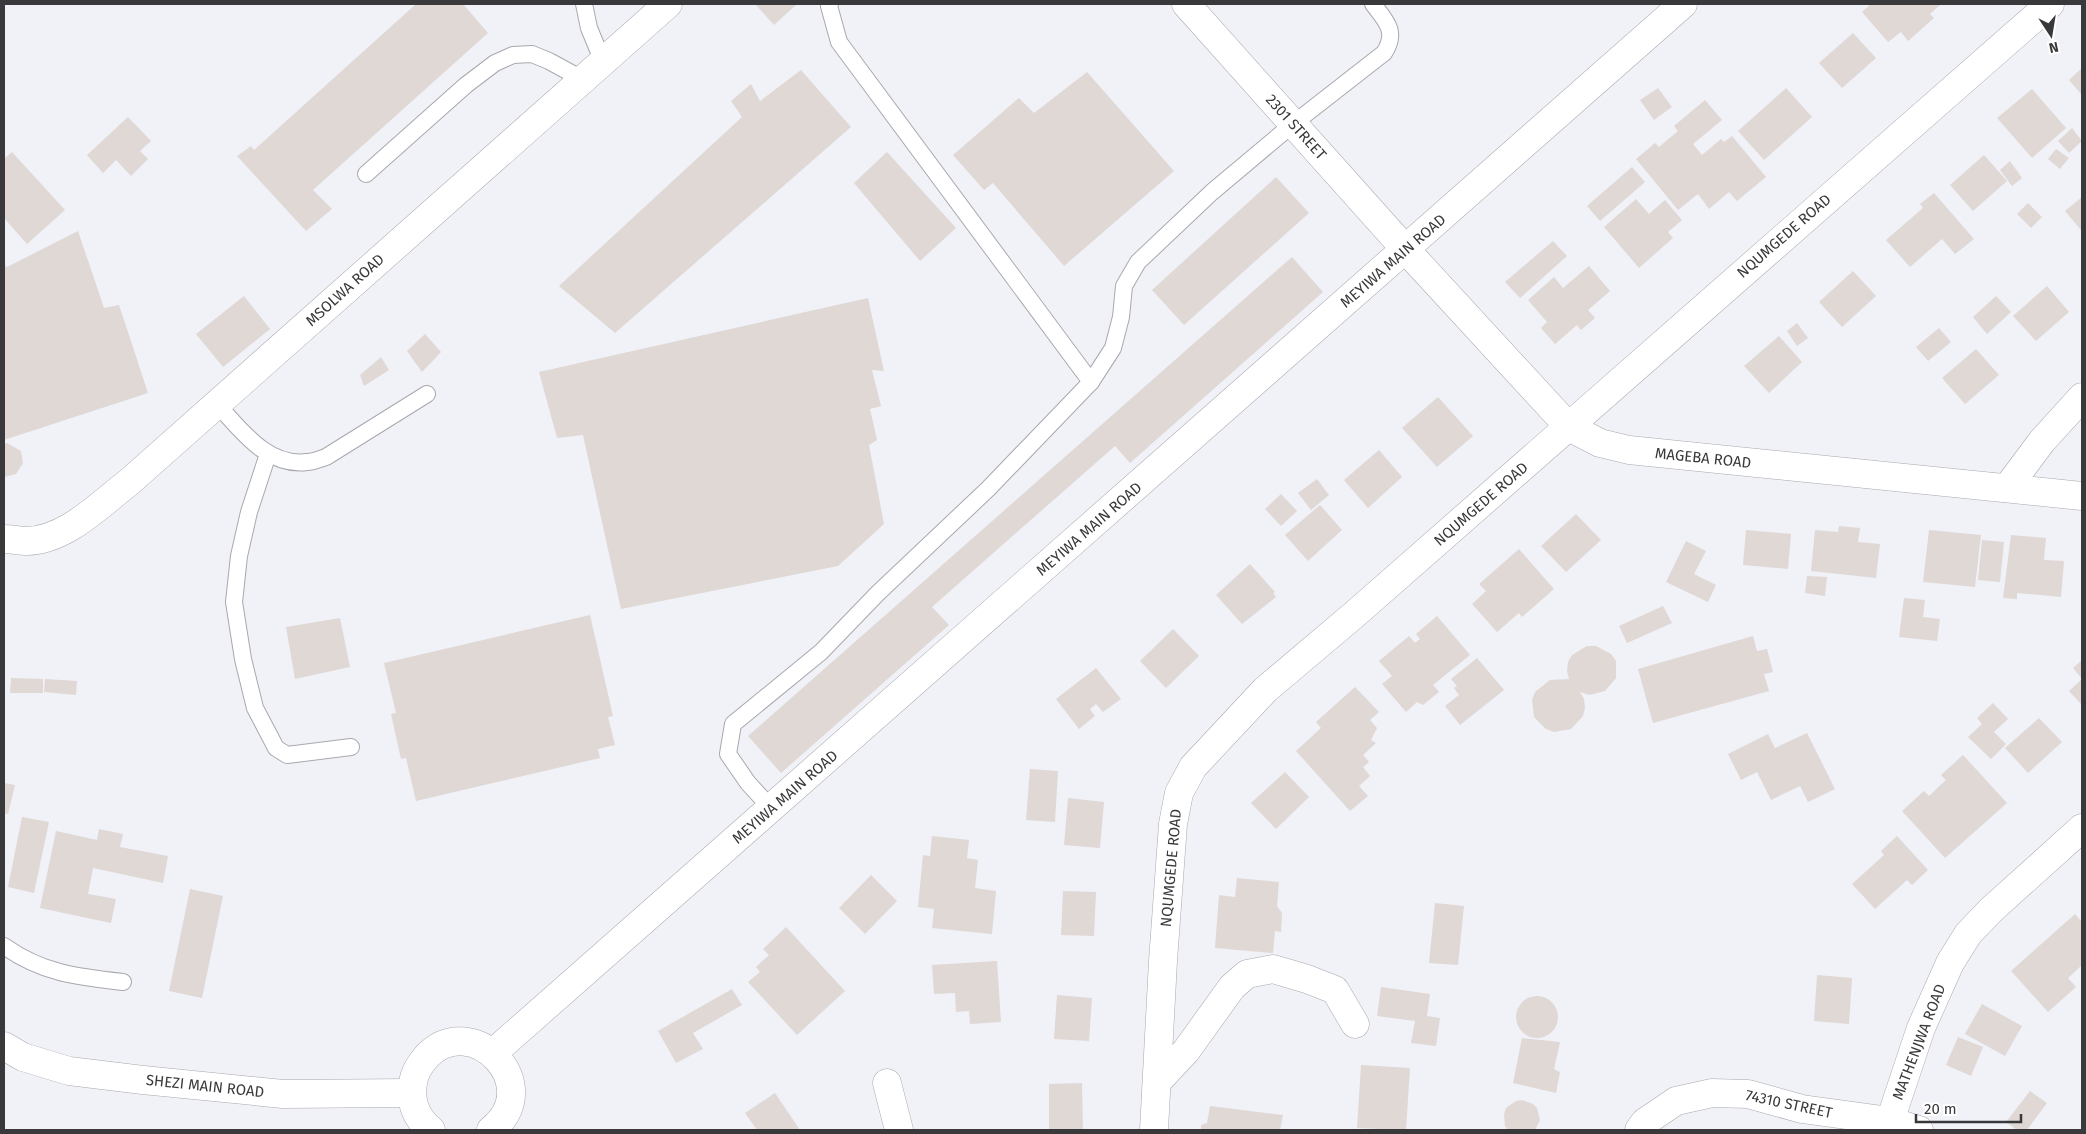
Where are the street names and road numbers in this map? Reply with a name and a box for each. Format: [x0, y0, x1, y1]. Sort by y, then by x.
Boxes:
street label: 2301 STREET [1262, 91, 1330, 164]
street label: NQUMGEDE ROAD [1733, 190, 1835, 282]
street label: MEYIWA MAIN ROAD [1337, 210, 1449, 312]
street label: MSOLWA ROAD [302, 250, 388, 330]
street label: MAGEBA ROAD [1654, 444, 1752, 472]
street label: NQUMGEDE ROAD [1430, 458, 1532, 550]
street label: MEYIWA MAIN ROAD [1033, 478, 1145, 580]
street label: MEYIWA MAIN ROAD [729, 746, 841, 848]
street label: NQUMGEDE ROAD [1157, 808, 1185, 928]
street label: MATHENJWA ROAD [1889, 981, 1949, 1103]
street label: SHEZI MAIN ROAD [145, 1071, 265, 1101]
street label: 74310 STREET [1744, 1086, 1834, 1122]

